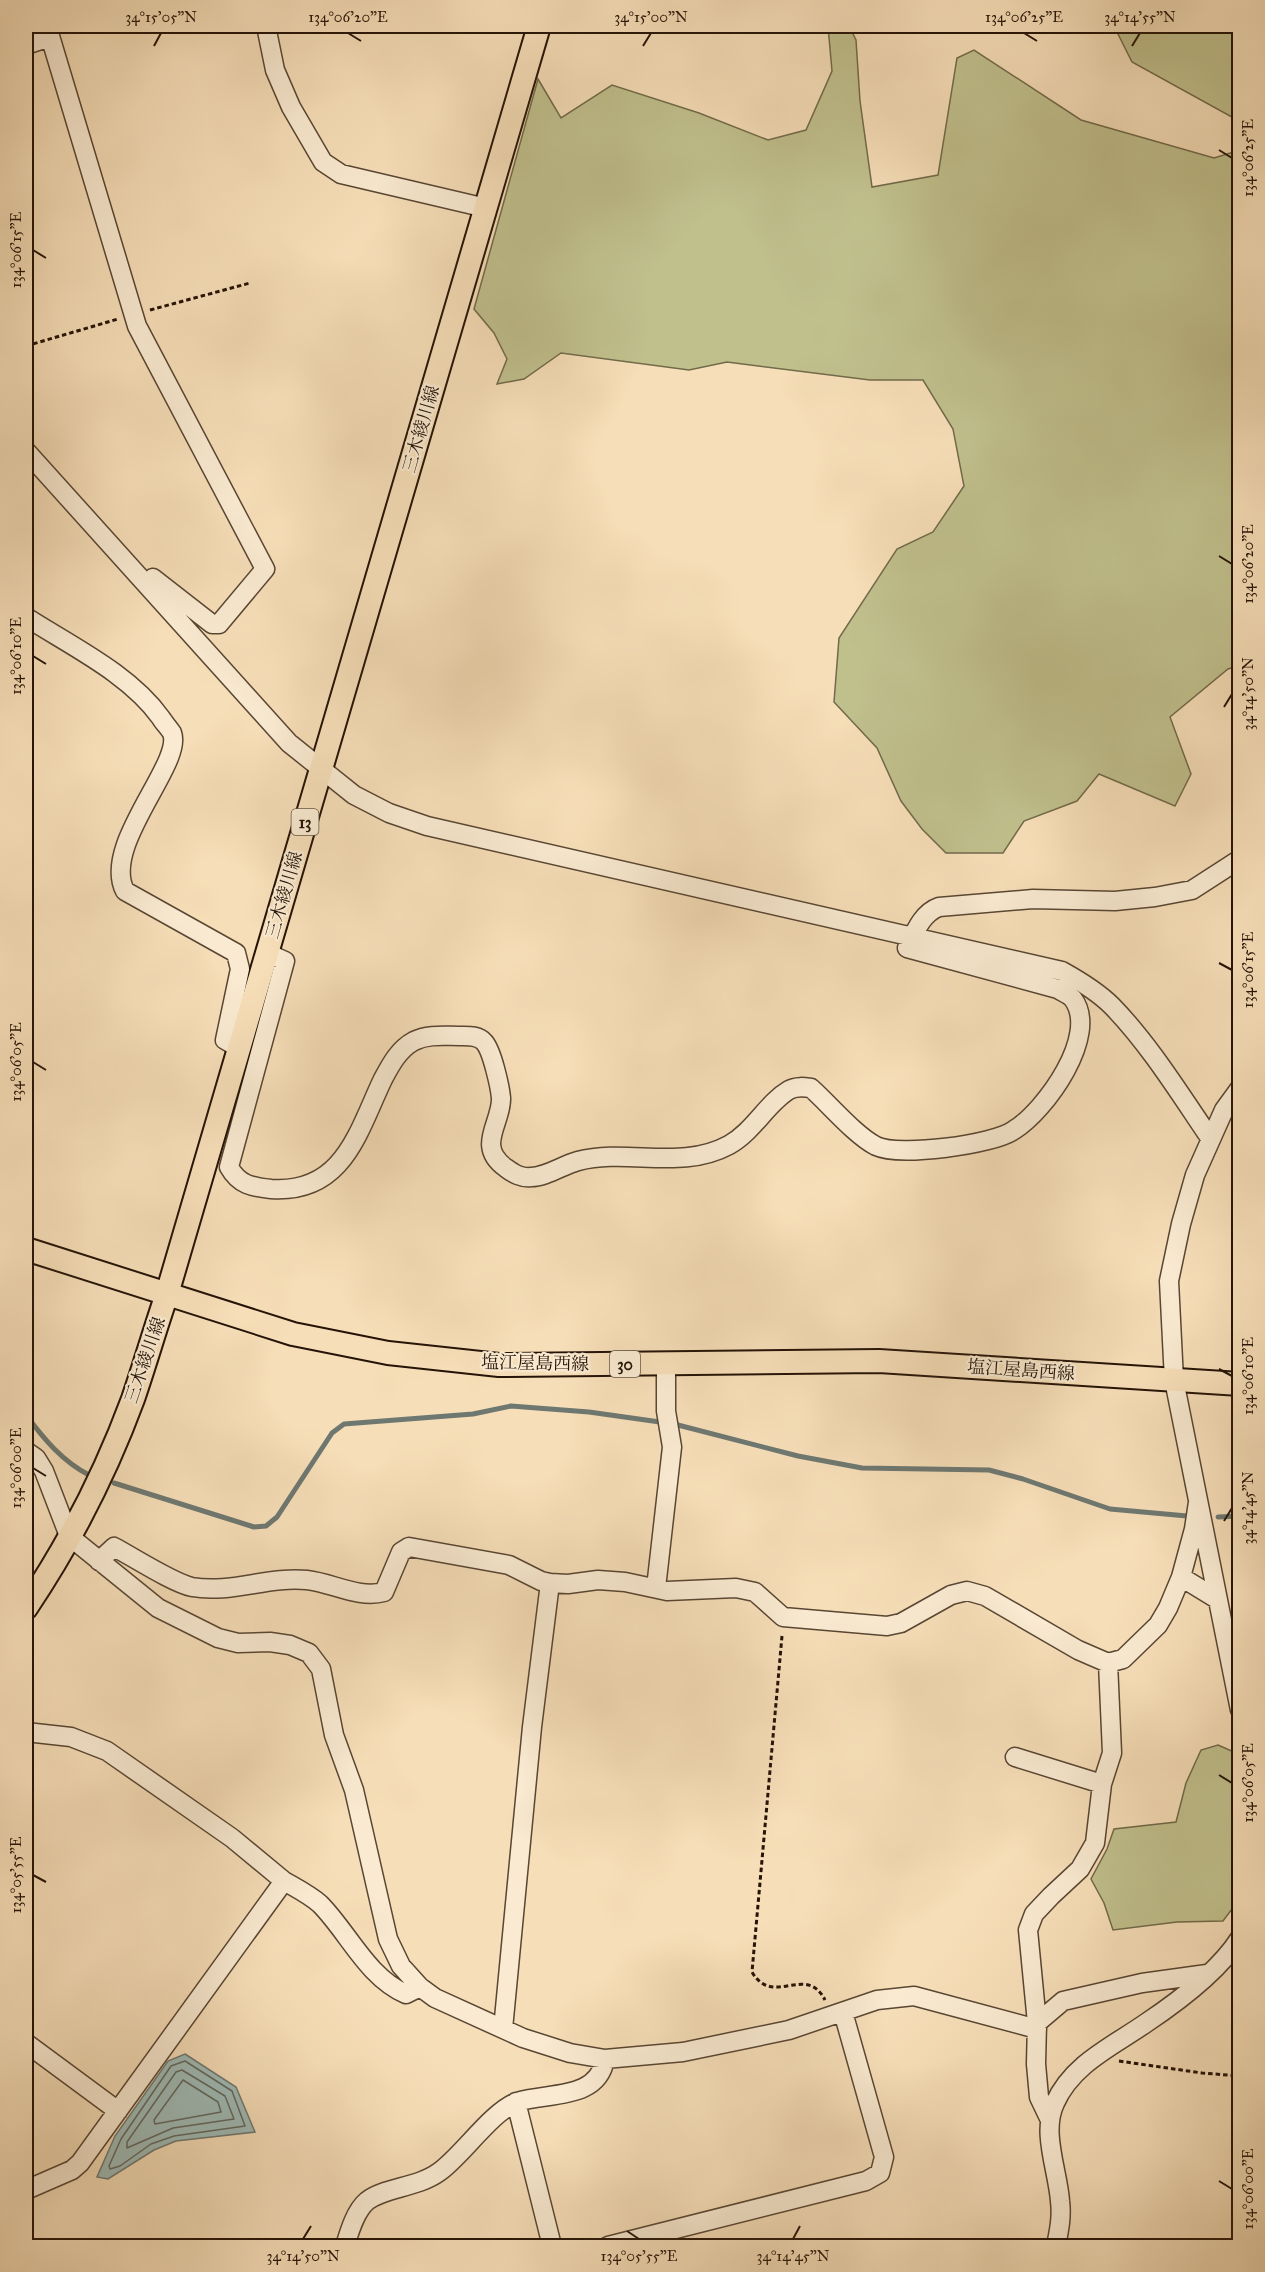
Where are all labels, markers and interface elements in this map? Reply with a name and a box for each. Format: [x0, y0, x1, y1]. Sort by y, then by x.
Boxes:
text: 34°15'05"N [125, 8, 197, 26]
text: 134°06'20"E [308, 8, 388, 26]
text: 34°15'00"N [614, 8, 688, 26]
text: 134°06'25"E [985, 8, 1063, 26]
text: 34°14'55"N [1104, 8, 1176, 26]
text: 134°06'25"E [1239, 119, 1257, 197]
text: 134°06'15"E [7, 212, 25, 288]
street label: 三木綾川線 [398, 383, 444, 475]
text: 134°06'20"E [1239, 524, 1257, 604]
text: 134°06'10"E [7, 617, 25, 695]
text: 34°14'50"N [1239, 657, 1257, 731]
road number: 13 [292, 809, 318, 835]
street label: 三木綾川線 [261, 849, 307, 941]
text: 134°06'15"E [1239, 932, 1257, 1008]
text: 134°06'05"E [7, 1022, 25, 1102]
street label: 三木綾川線 [120, 1314, 170, 1406]
text: 134°06'10"E [1239, 1337, 1257, 1415]
street label: 塩江屋島西線 [481, 1351, 589, 1375]
road number: 30 [610, 1351, 640, 1377]
street label: 塩江屋島西線 [966, 1355, 1076, 1385]
text: 134°06'00"E [7, 1427, 25, 1509]
text: 34°14'45"N [1239, 1471, 1257, 1544]
text: 134°06'05"E [1239, 1743, 1257, 1823]
text: 134°05'55"E [7, 1836, 25, 1913]
text: 134°06'00"E [1239, 2148, 1257, 2230]
text: 34°14'50"N [266, 2247, 340, 2265]
text: 134°05'55"E [601, 2247, 678, 2265]
text: 34°14'45"N [757, 2247, 830, 2265]

